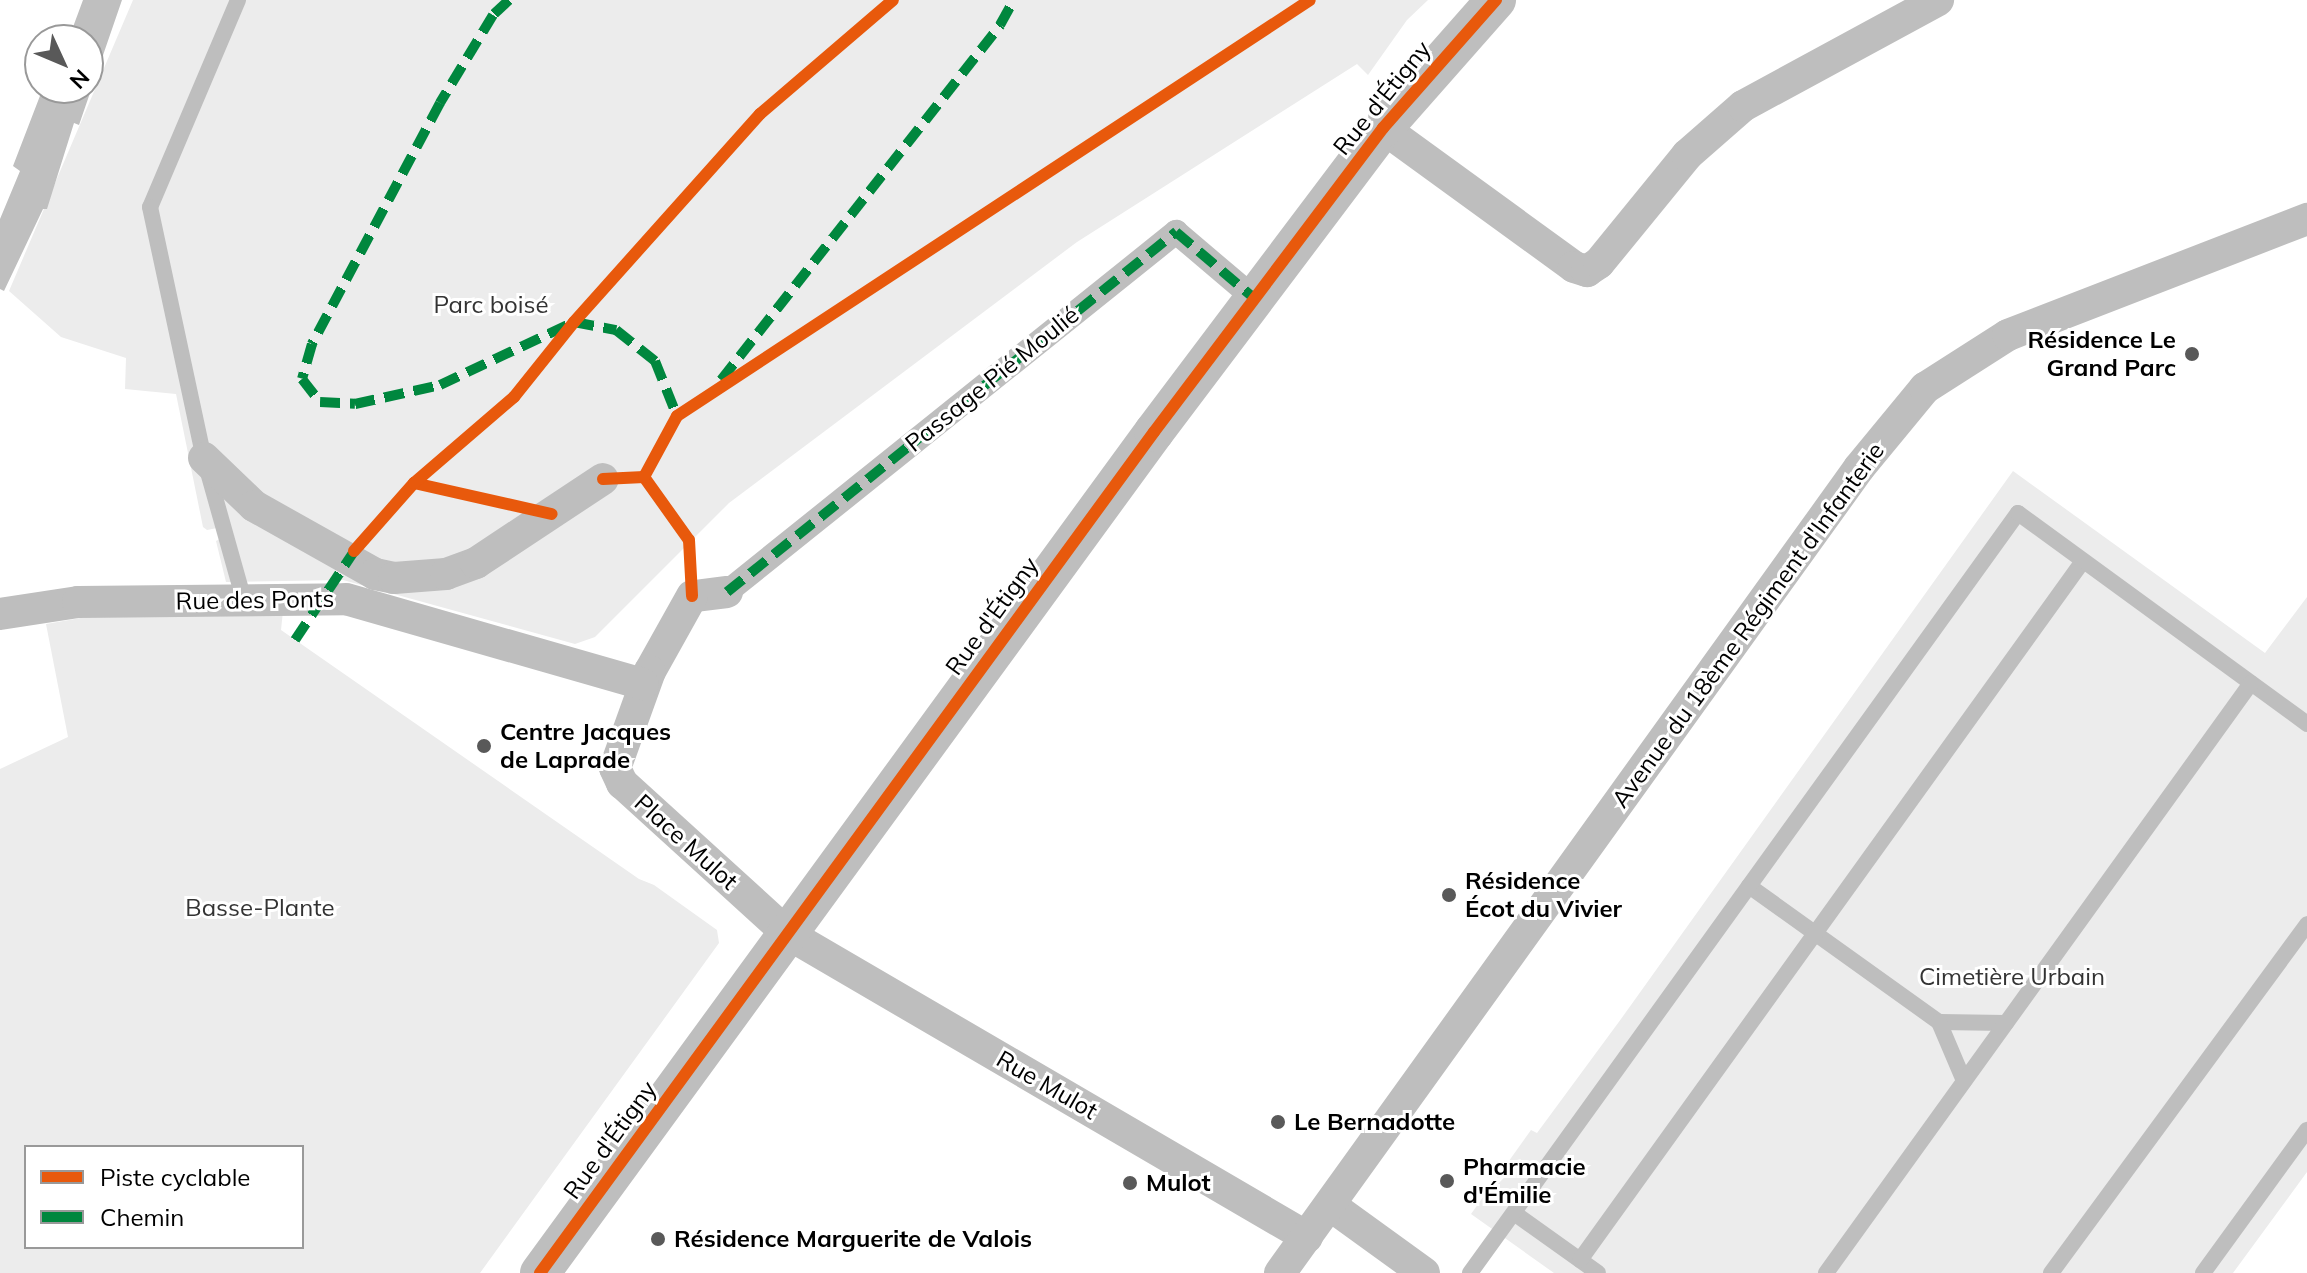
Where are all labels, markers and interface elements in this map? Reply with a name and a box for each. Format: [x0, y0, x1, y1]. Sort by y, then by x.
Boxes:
north arrow [24, 24, 104, 104]
street label: Rue d'Étigny [1327, 35, 1437, 161]
text: N [64, 64, 96, 95]
park label: Parc boisé [434, 291, 548, 319]
street label: Passage Pié Moulié [900, 300, 1084, 458]
place label: Résidence Le Grand Parc [2027, 326, 2176, 382]
marker: Résidence Le Grand Parc [2183, 345, 2201, 363]
street label: Avenue du 18ème Régiment d'Infanterie [1606, 437, 1890, 813]
street label: Rue d'Étigny [940, 551, 1044, 681]
street label: Rue des Ponts [175, 584, 335, 616]
place label: Centre Jacques de Laprade [500, 718, 671, 774]
marker: Centre Jacques de Laprade [475, 737, 493, 755]
street label: Place Mulot [628, 788, 744, 896]
place label: Résidence Écot du Vivier [1465, 867, 1622, 923]
marker: Résidence Écot du Vivier [1440, 886, 1458, 904]
park label: Basse-Plante [185, 894, 335, 922]
park label: Cimetière Urbain [1919, 963, 2105, 991]
street label: Rue Mulot [991, 1045, 1103, 1125]
street label: Rue d'Étigny [558, 1075, 662, 1205]
place label: Le Bernadotte [1294, 1108, 1455, 1136]
marker: Le Bernadotte [1269, 1113, 1287, 1131]
legend [24, 1145, 304, 1249]
place label: Pharmacie d'Émilie [1463, 1153, 1586, 1209]
text: Piste cyclable [100, 1162, 250, 1192]
place label: Mulot [1146, 1169, 1211, 1197]
marker: Pharmacie d'Émilie [1438, 1172, 1456, 1190]
marker: Mulot [1121, 1174, 1139, 1192]
text: Chemin [100, 1202, 184, 1232]
place label: Résidence Marguerite de Valois [674, 1225, 1032, 1253]
marker: Résidence Marguerite de Valois [649, 1230, 667, 1248]

